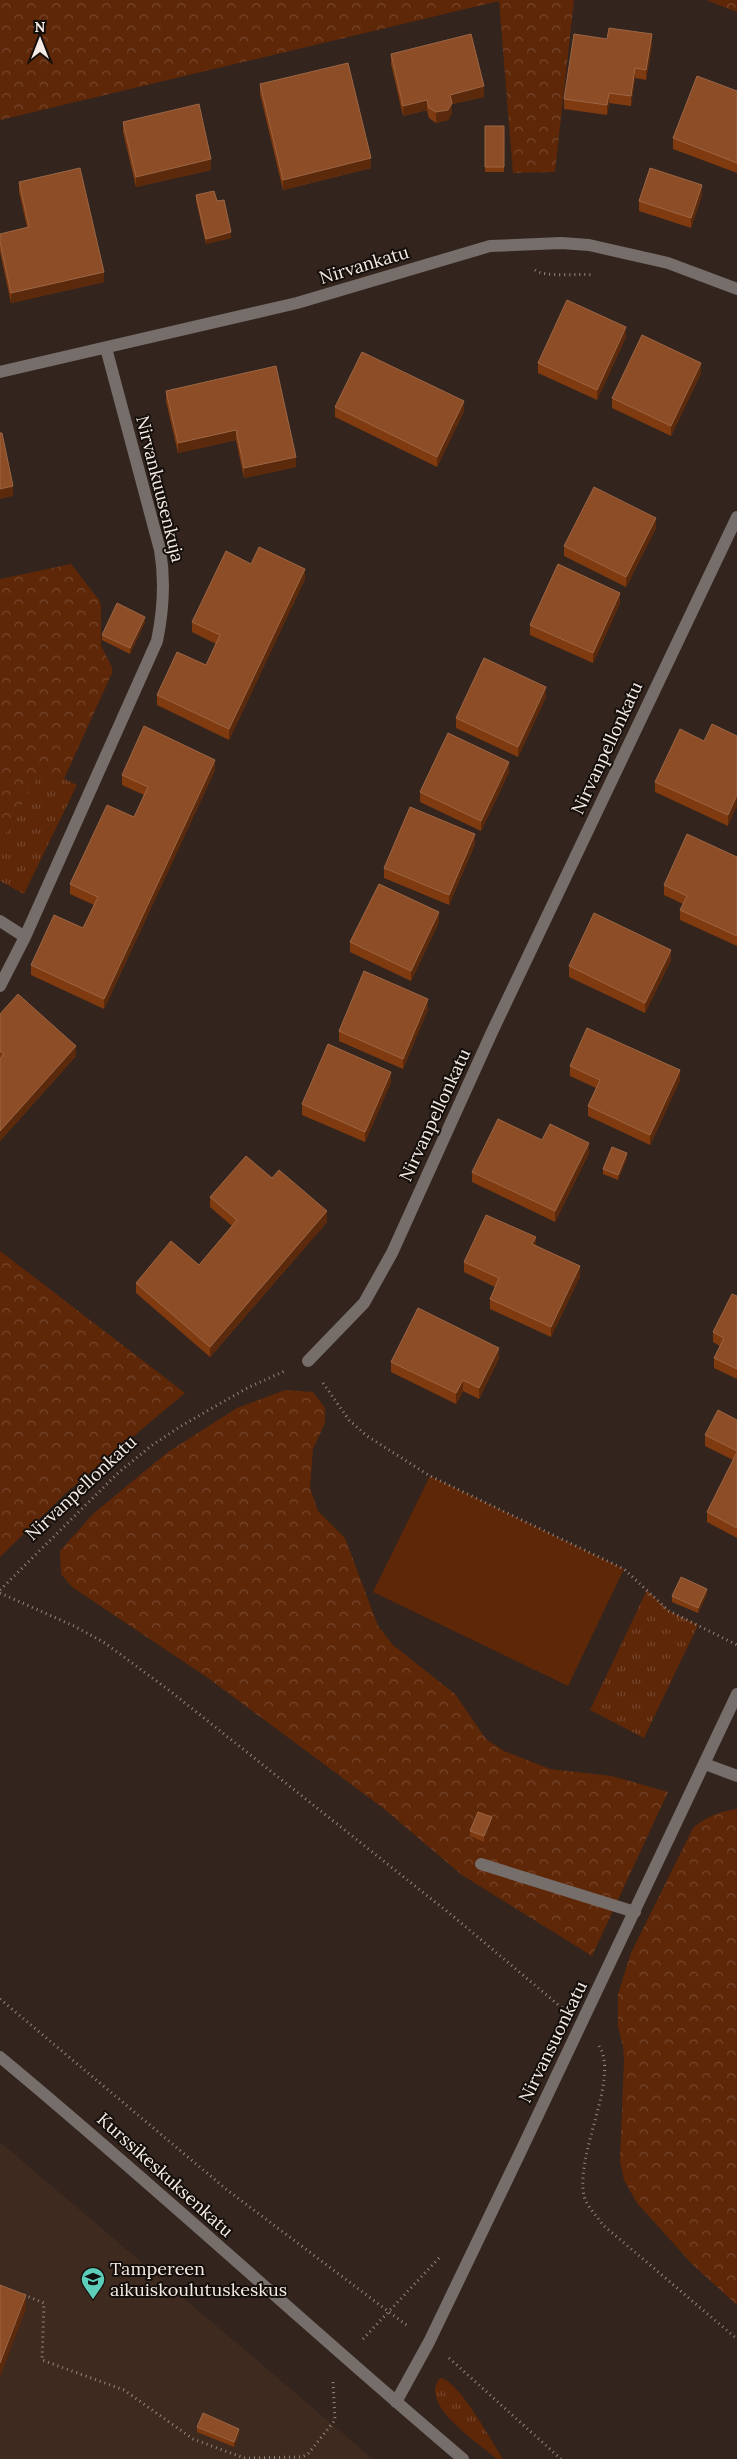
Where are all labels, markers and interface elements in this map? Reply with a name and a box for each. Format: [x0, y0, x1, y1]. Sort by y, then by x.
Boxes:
north arrow [15, 15, 65, 65]
text: N [35, 18, 46, 36]
street label: Nirvankatu [316, 240, 412, 289]
street label: Nirvankuusenkuja [131, 413, 190, 565]
street label: Nirvanpellonkatu [566, 677, 648, 818]
street label: Nirvanpellonkatu [394, 1044, 476, 1185]
street label: Nirvanpellonkatu [20, 1430, 141, 1545]
street label: Nirvansuonkatu [513, 1977, 592, 2107]
street label: Kurssikeskuksenkatu [92, 2107, 238, 2242]
place label: Tampereen aikuiskoulutuskeskus [110, 2257, 287, 2301]
school or university icon: Tampereen aikuiskoulutuskeskus [80, 2266, 106, 2300]

